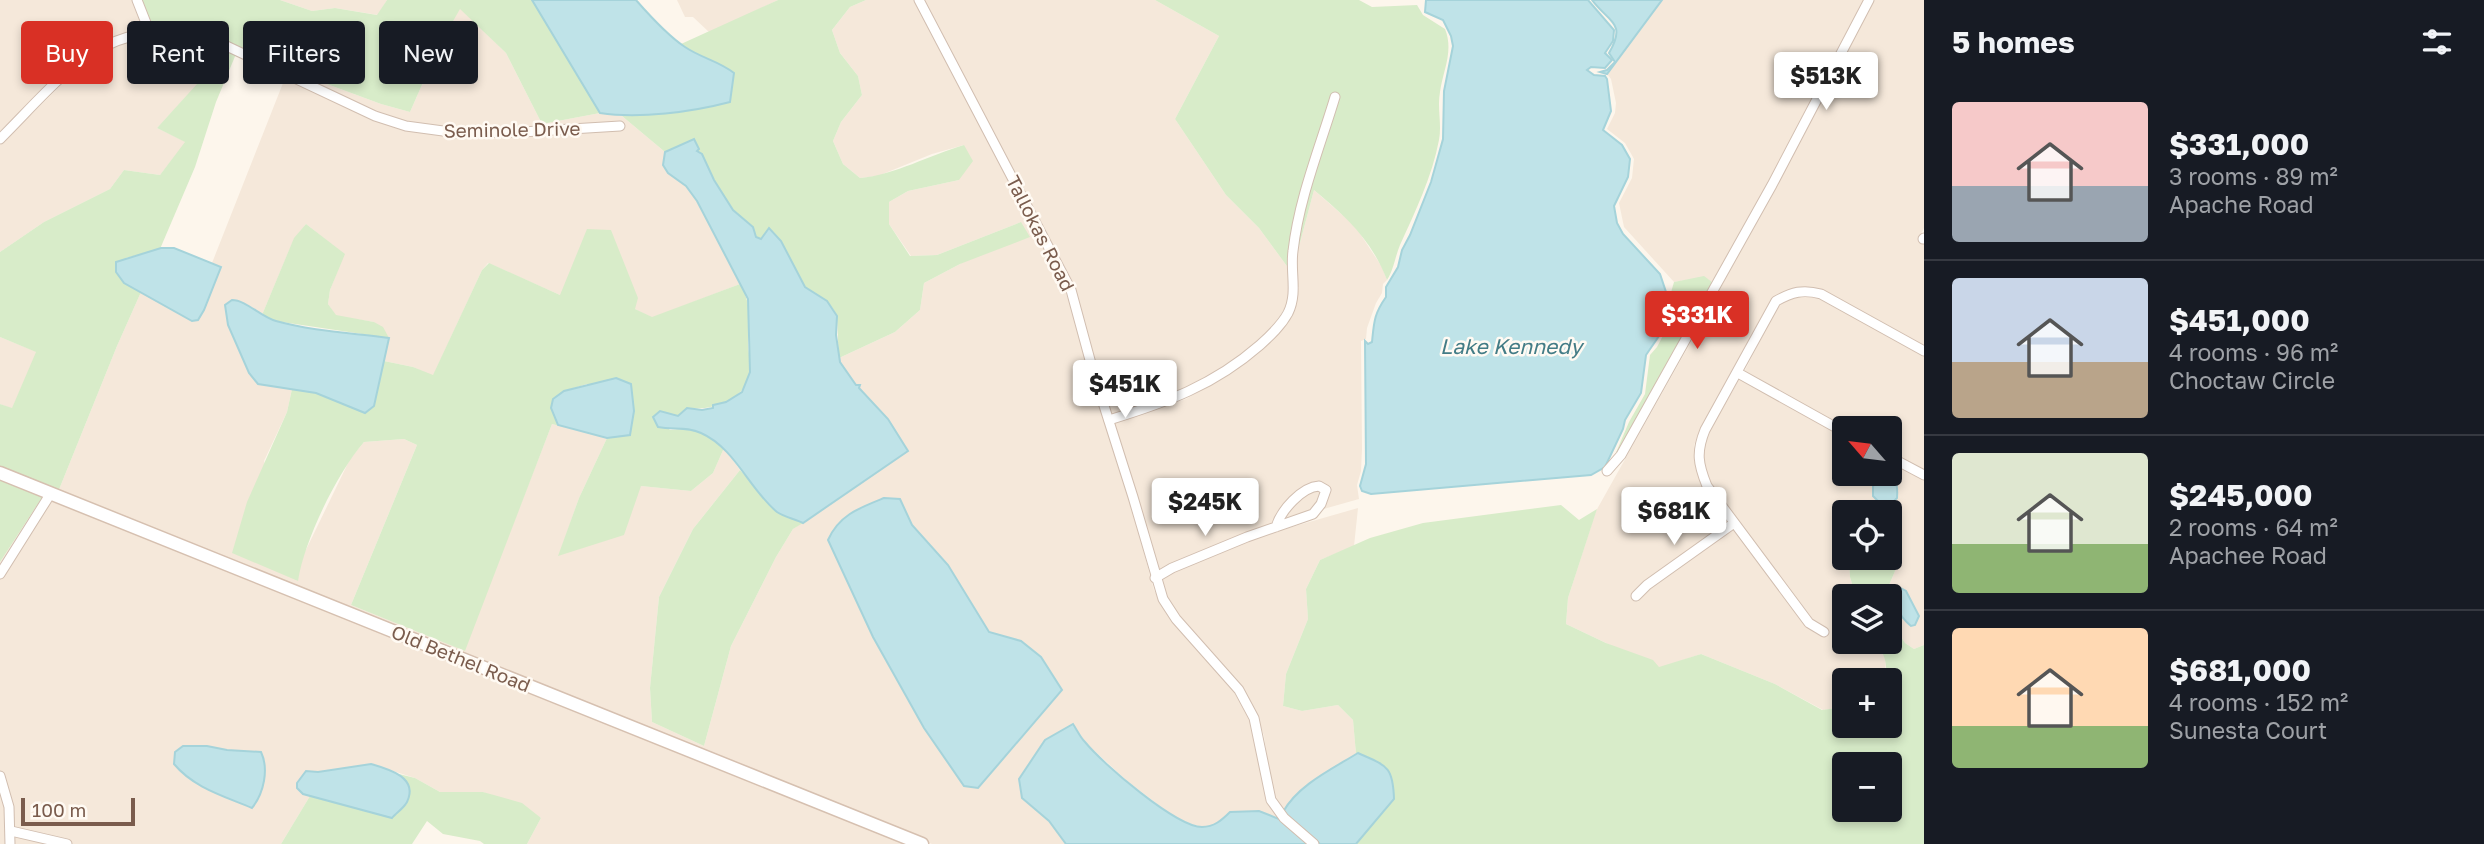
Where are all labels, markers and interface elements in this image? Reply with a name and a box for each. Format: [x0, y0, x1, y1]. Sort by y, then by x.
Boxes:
chip: Buy [21, 21, 113, 84]
chip: Rent [127, 21, 229, 84]
chip: Filters [243, 21, 365, 84]
chip: New [379, 21, 478, 84]
icon: filters [2418, 23, 2456, 61]
text: 5 homes [1952, 24, 2075, 60]
pin: $513K [1777, 52, 1875, 112]
text: $513K [1790, 61, 1862, 89]
street label: Seminole Drive [443, 116, 581, 142]
text: $331,000 [2169, 126, 2309, 162]
icon: home [2008, 130, 2092, 214]
text: 3 rooms · 89 m² [2169, 162, 2338, 190]
street label: Tallokas Road [1002, 171, 1080, 295]
text: Apache Road [2169, 190, 2314, 218]
pin: $331K [1648, 292, 1746, 351]
text: $331K [1661, 300, 1733, 328]
text: $451,000 [2169, 302, 2310, 338]
icon: home [2008, 306, 2092, 390]
water label: Lake Kennedy [1440, 333, 1585, 359]
text: 4 rooms · 96 m² [2169, 338, 2338, 366]
pin: $451K [1076, 360, 1174, 420]
text: Choctaw Circle [2169, 366, 2335, 394]
text: $451K [1089, 369, 1161, 397]
north arrow [1832, 416, 1902, 486]
map controls [1832, 416, 1902, 822]
text: $245,000 [2169, 477, 2313, 513]
pin: $245K [1156, 478, 1254, 538]
icon: home [2008, 481, 2092, 565]
text: $245K [1168, 487, 1242, 515]
pin: $681K [1625, 488, 1723, 547]
text: $681K [1637, 496, 1711, 524]
button: locate [1832, 500, 1902, 570]
text: 2 rooms · 64 m² [2169, 513, 2338, 541]
text: Apachee Road [2169, 541, 2327, 569]
button: layers [1832, 584, 1902, 654]
street label: Old Bethel Road [388, 620, 534, 696]
text: $681,000 [2169, 652, 2311, 688]
icon: home [2008, 656, 2092, 740]
button: + [1832, 668, 1902, 738]
text: 4 rooms · 152 m² [2169, 688, 2348, 716]
text: Sunesta Court [2169, 716, 2327, 744]
button: − [1832, 752, 1902, 822]
scale bar [21, 795, 135, 827]
text: 100 m [32, 798, 86, 821]

